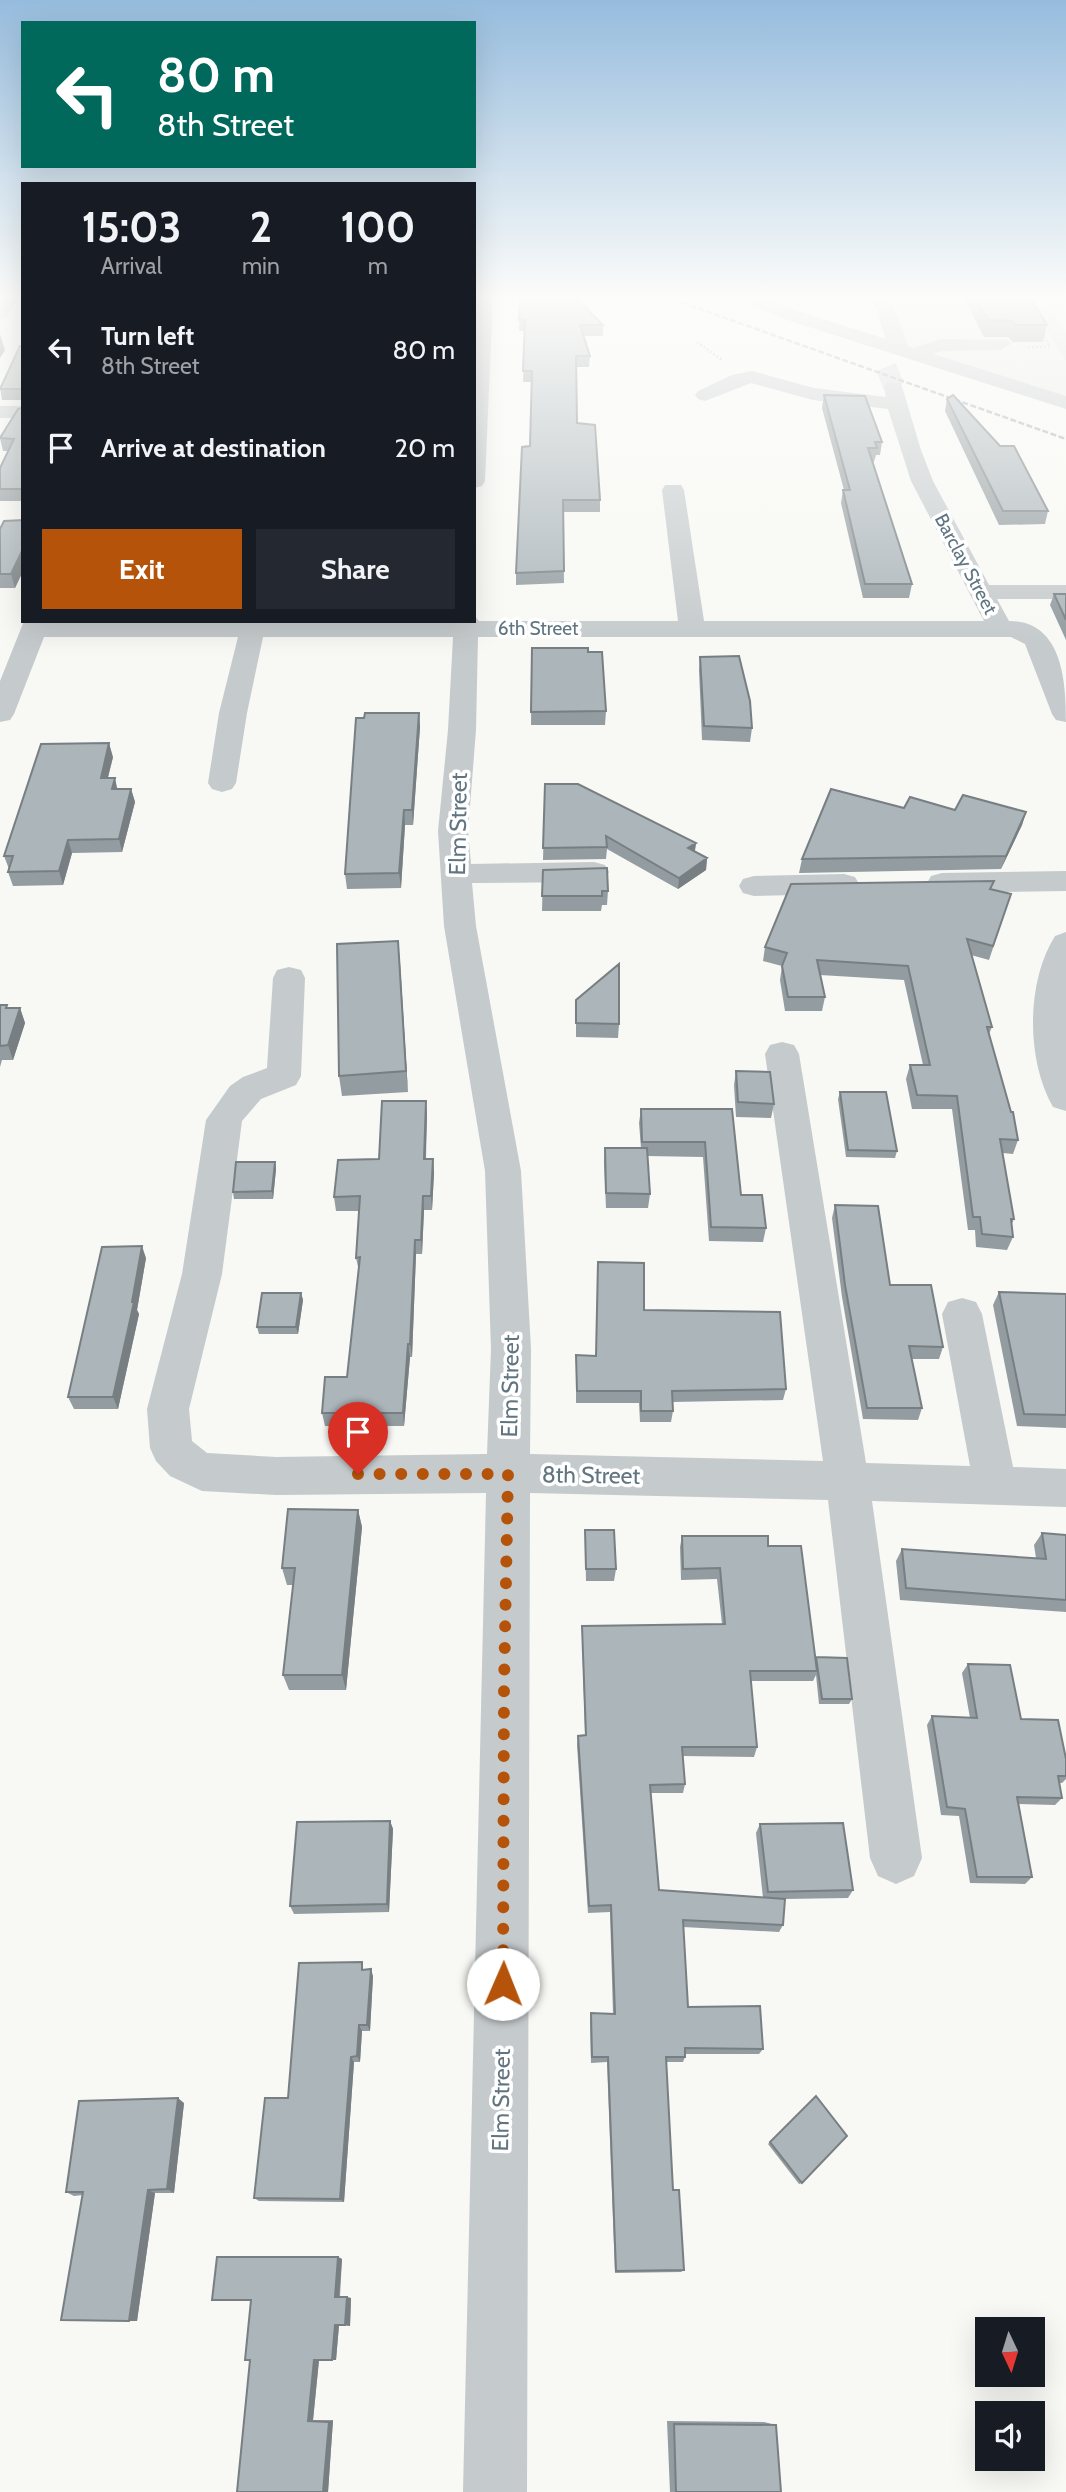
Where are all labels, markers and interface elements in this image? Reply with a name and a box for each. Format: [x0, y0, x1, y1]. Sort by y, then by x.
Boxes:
text: 80 m [157, 45, 275, 104]
icon: left [42, 49, 133, 140]
text: 8th Street [157, 105, 294, 144]
text: 15:03 [82, 201, 181, 253]
text: 2 [250, 201, 272, 253]
text: 100 [341, 201, 415, 253]
text: Arrival [101, 252, 162, 280]
text: min [242, 252, 280, 280]
text: m [368, 252, 388, 280]
text: Turn left [101, 320, 194, 352]
icon: left [42, 331, 80, 369]
text: 80 m [392, 334, 455, 366]
text: 8th Street [101, 352, 199, 380]
icon: arrive [42, 429, 80, 467]
text: Arrive at destination [101, 432, 326, 464]
text: 20 m [395, 432, 455, 464]
street label: Barclay Street [930, 510, 1002, 619]
button: Exit [42, 529, 242, 609]
button: Share [256, 529, 455, 609]
street label: 6th Street [498, 617, 579, 640]
street label: Elm Street [443, 772, 473, 876]
street label: Elm Street [495, 1334, 525, 1438]
pin [328, 1402, 388, 1474]
icon: arrive [339, 1413, 377, 1451]
street label: 8th Street [542, 1460, 641, 1490]
position arrow [466, 1947, 540, 2021]
street label: Elm Street [486, 2048, 516, 2152]
north arrow [975, 2317, 1045, 2387]
map controls [975, 2317, 1045, 2471]
button: sound [975, 2401, 1045, 2471]

